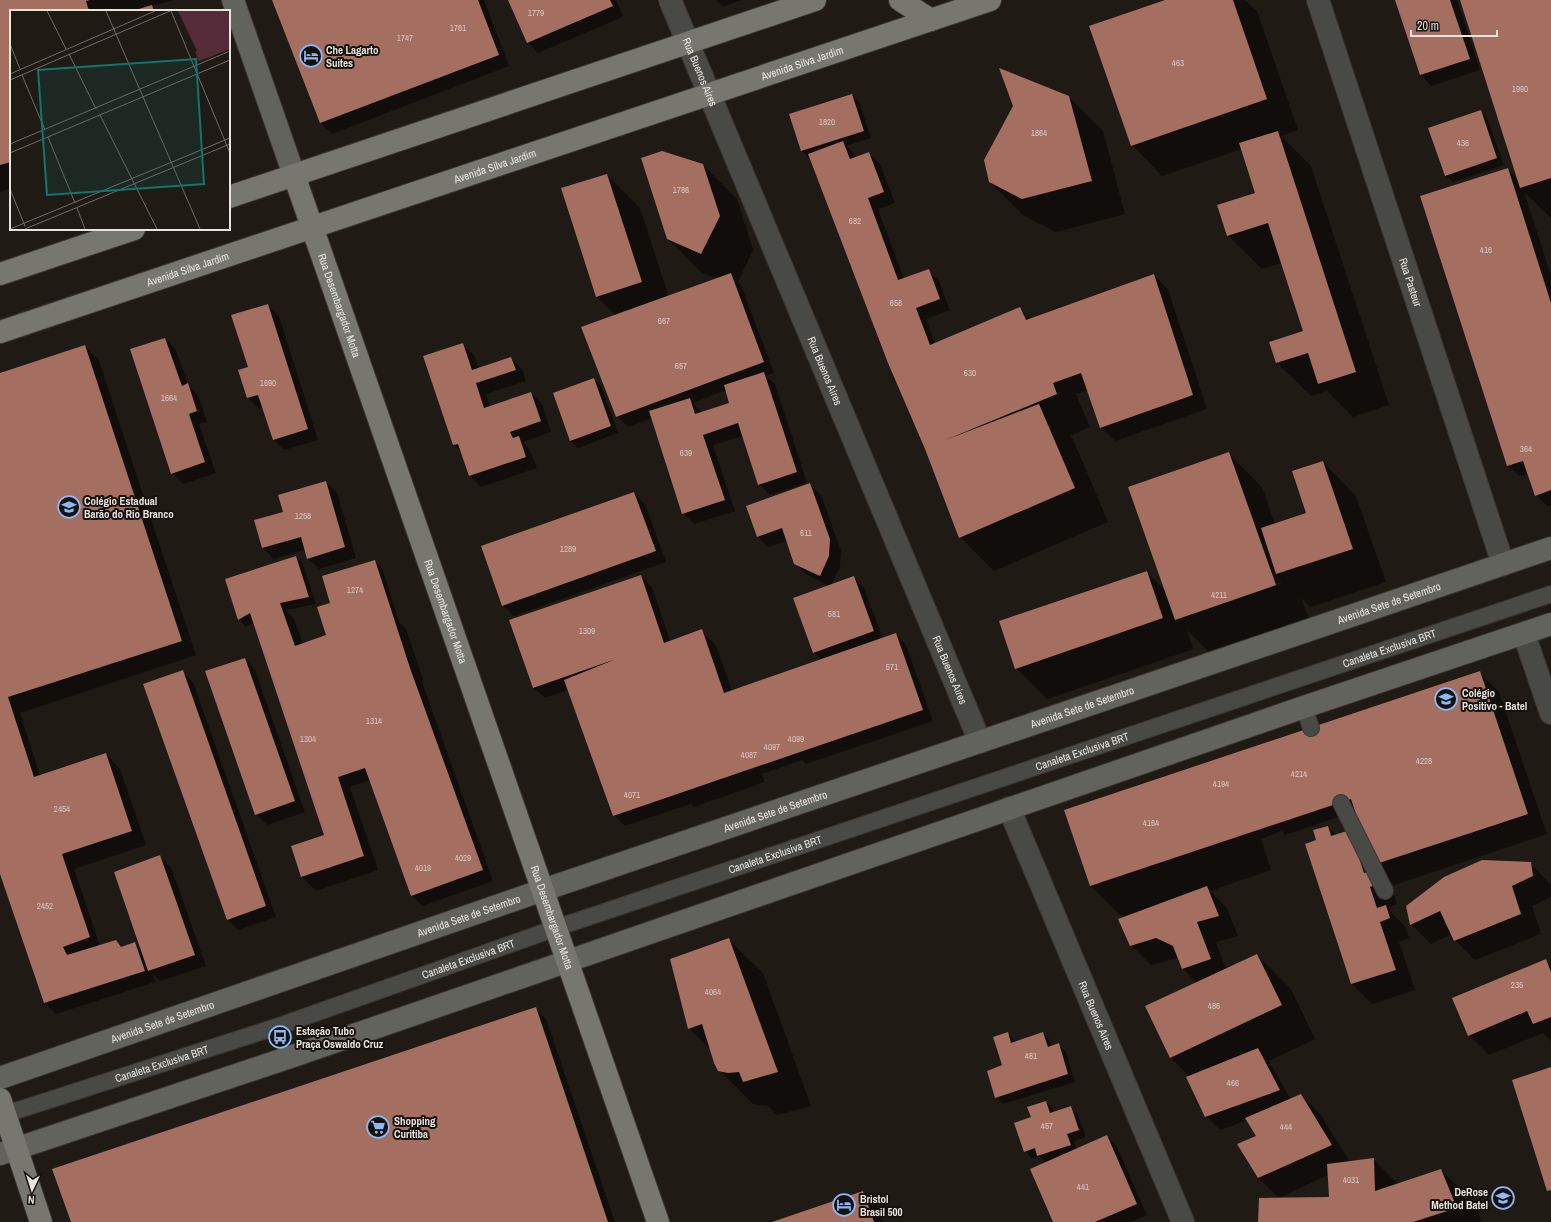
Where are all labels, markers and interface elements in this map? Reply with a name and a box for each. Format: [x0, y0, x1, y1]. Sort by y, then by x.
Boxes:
house number: 1779 [528, 7, 544, 19]
inset map [10, 10, 230, 230]
scale bar [1411, 12, 1497, 38]
text: 20 m [1417, 18, 1439, 34]
house number: 1761 [450, 22, 466, 34]
house number: 1747 [397, 32, 413, 44]
street label: Rua Buenos Aires [680, 36, 721, 109]
hotel icon: Che Lagarto Suites [298, 43, 324, 69]
place label: Che Lagarto Suites [326, 43, 379, 70]
street label: Avenida Silva Jardim [758, 43, 845, 84]
house number: 463 [1172, 57, 1184, 69]
house number: 1990 [1512, 83, 1528, 95]
house number: 1820 [819, 116, 835, 128]
house number: 1864 [1031, 127, 1047, 139]
house number: 436 [1457, 137, 1469, 149]
street label: Avenida Silva Jardim [451, 146, 538, 187]
house number: 1786 [673, 184, 689, 196]
house number: 682 [849, 215, 861, 227]
house number: 416 [1480, 244, 1492, 256]
street label: Avenida Silva Jardim [144, 249, 231, 290]
street label: Rua Desembargador Motta [315, 252, 364, 359]
street label: Rua Pasteur [1396, 256, 1425, 308]
house number: 658 [890, 297, 902, 309]
house number: 667 [658, 315, 670, 327]
street label: Rua Buenos Aires [804, 335, 846, 408]
house number: 657 [675, 360, 687, 372]
house number: 630 [964, 367, 976, 379]
house number: 1690 [260, 377, 276, 389]
house number: 1664 [161, 392, 177, 404]
house number: 364 [1520, 443, 1532, 455]
house number: 639 [680, 447, 692, 459]
school or university icon: Colégio Estadual Barão do Rio Branco [56, 494, 82, 520]
place label: Colégio Estadual Barão do Rio Branco [84, 494, 174, 521]
house number: 1258 [295, 510, 311, 522]
house number: 611 [800, 527, 812, 539]
house number: 1289 [560, 543, 576, 555]
street label: Rua Desembargador Motta [421, 558, 470, 665]
street label: Avenida Sete de Setembro [1334, 579, 1443, 627]
house number: 1274 [347, 584, 363, 596]
house number: 4211 [1211, 589, 1227, 601]
house number: 581 [828, 608, 840, 620]
house number: 1309 [579, 625, 595, 637]
street label: Canaleta Exclusiva BRT [1341, 626, 1438, 670]
street label: Rua Buenos Aires [929, 634, 971, 707]
house number: 571 [886, 661, 898, 673]
street label: Avenida Sete de Setembro [1028, 683, 1136, 731]
school or university icon: Colégio Positivo - Batel [1433, 686, 1459, 712]
place label: Colégio Positivo - Batel [1462, 686, 1527, 713]
house number: 1314 [366, 715, 382, 727]
street label: Canaleta Exclusiva BRT [1034, 729, 1131, 774]
house number: 1304 [300, 733, 316, 745]
house number: 4099 [788, 733, 804, 745]
house number: 4097 [764, 741, 780, 753]
house number: 4087 [741, 749, 757, 761]
house number: 4228 [1416, 755, 1432, 767]
house number: 4214 [1291, 768, 1307, 780]
house number: 4194 [1213, 778, 1229, 790]
street label: Avenida Sete de Setembro [721, 787, 829, 836]
house number: 4071 [624, 789, 640, 801]
house number: 2454 [54, 803, 70, 815]
house number: 4164 [1143, 817, 1159, 829]
street label: Canaleta Exclusiva BRT [726, 832, 824, 877]
house number: 4029 [455, 852, 471, 864]
house number: 4019 [415, 862, 431, 874]
street label: Rua Desembargador Motta [528, 864, 577, 971]
street label: Avenida Sete de Setembro [414, 891, 522, 940]
house number: 2452 [37, 900, 53, 912]
street label: Canaleta Exclusiva BRT [420, 936, 517, 982]
street label: Rua Buenos Aires [1076, 979, 1117, 1052]
house number: 235 [1511, 979, 1523, 991]
house number: 4064 [705, 986, 721, 998]
street label: Avenida Sete de Setembro [108, 997, 216, 1046]
house number: 486 [1208, 1000, 1220, 1012]
bus stop icon: Estação Tubo Praça Oswaldo Cruz [267, 1024, 293, 1050]
place label: Estação Tubo Praça Oswaldo Cruz [296, 1024, 384, 1051]
street label: Canaleta Exclusiva BRT [113, 1042, 211, 1085]
house number: 481 [1025, 1050, 1037, 1062]
house number: 466 [1227, 1077, 1239, 1089]
supermarket icon: Shopping Curitiba [365, 1114, 391, 1140]
place label: Shopping Curitiba [394, 1114, 436, 1141]
house number: 457 [1041, 1120, 1053, 1132]
house number: 444 [1280, 1121, 1292, 1133]
north arrow [12, 1170, 52, 1210]
house number: 4031 [1343, 1174, 1359, 1186]
house number: 441 [1077, 1181, 1089, 1193]
place label: DeRose Method Batel [1431, 1185, 1488, 1212]
school or university icon: DeRose Method Batel [1490, 1185, 1516, 1211]
hotel icon: Bristol Brasil 500 [831, 1192, 857, 1218]
place label: Bristol Brasil 500 [860, 1192, 903, 1219]
text: N [28, 1193, 35, 1207]

